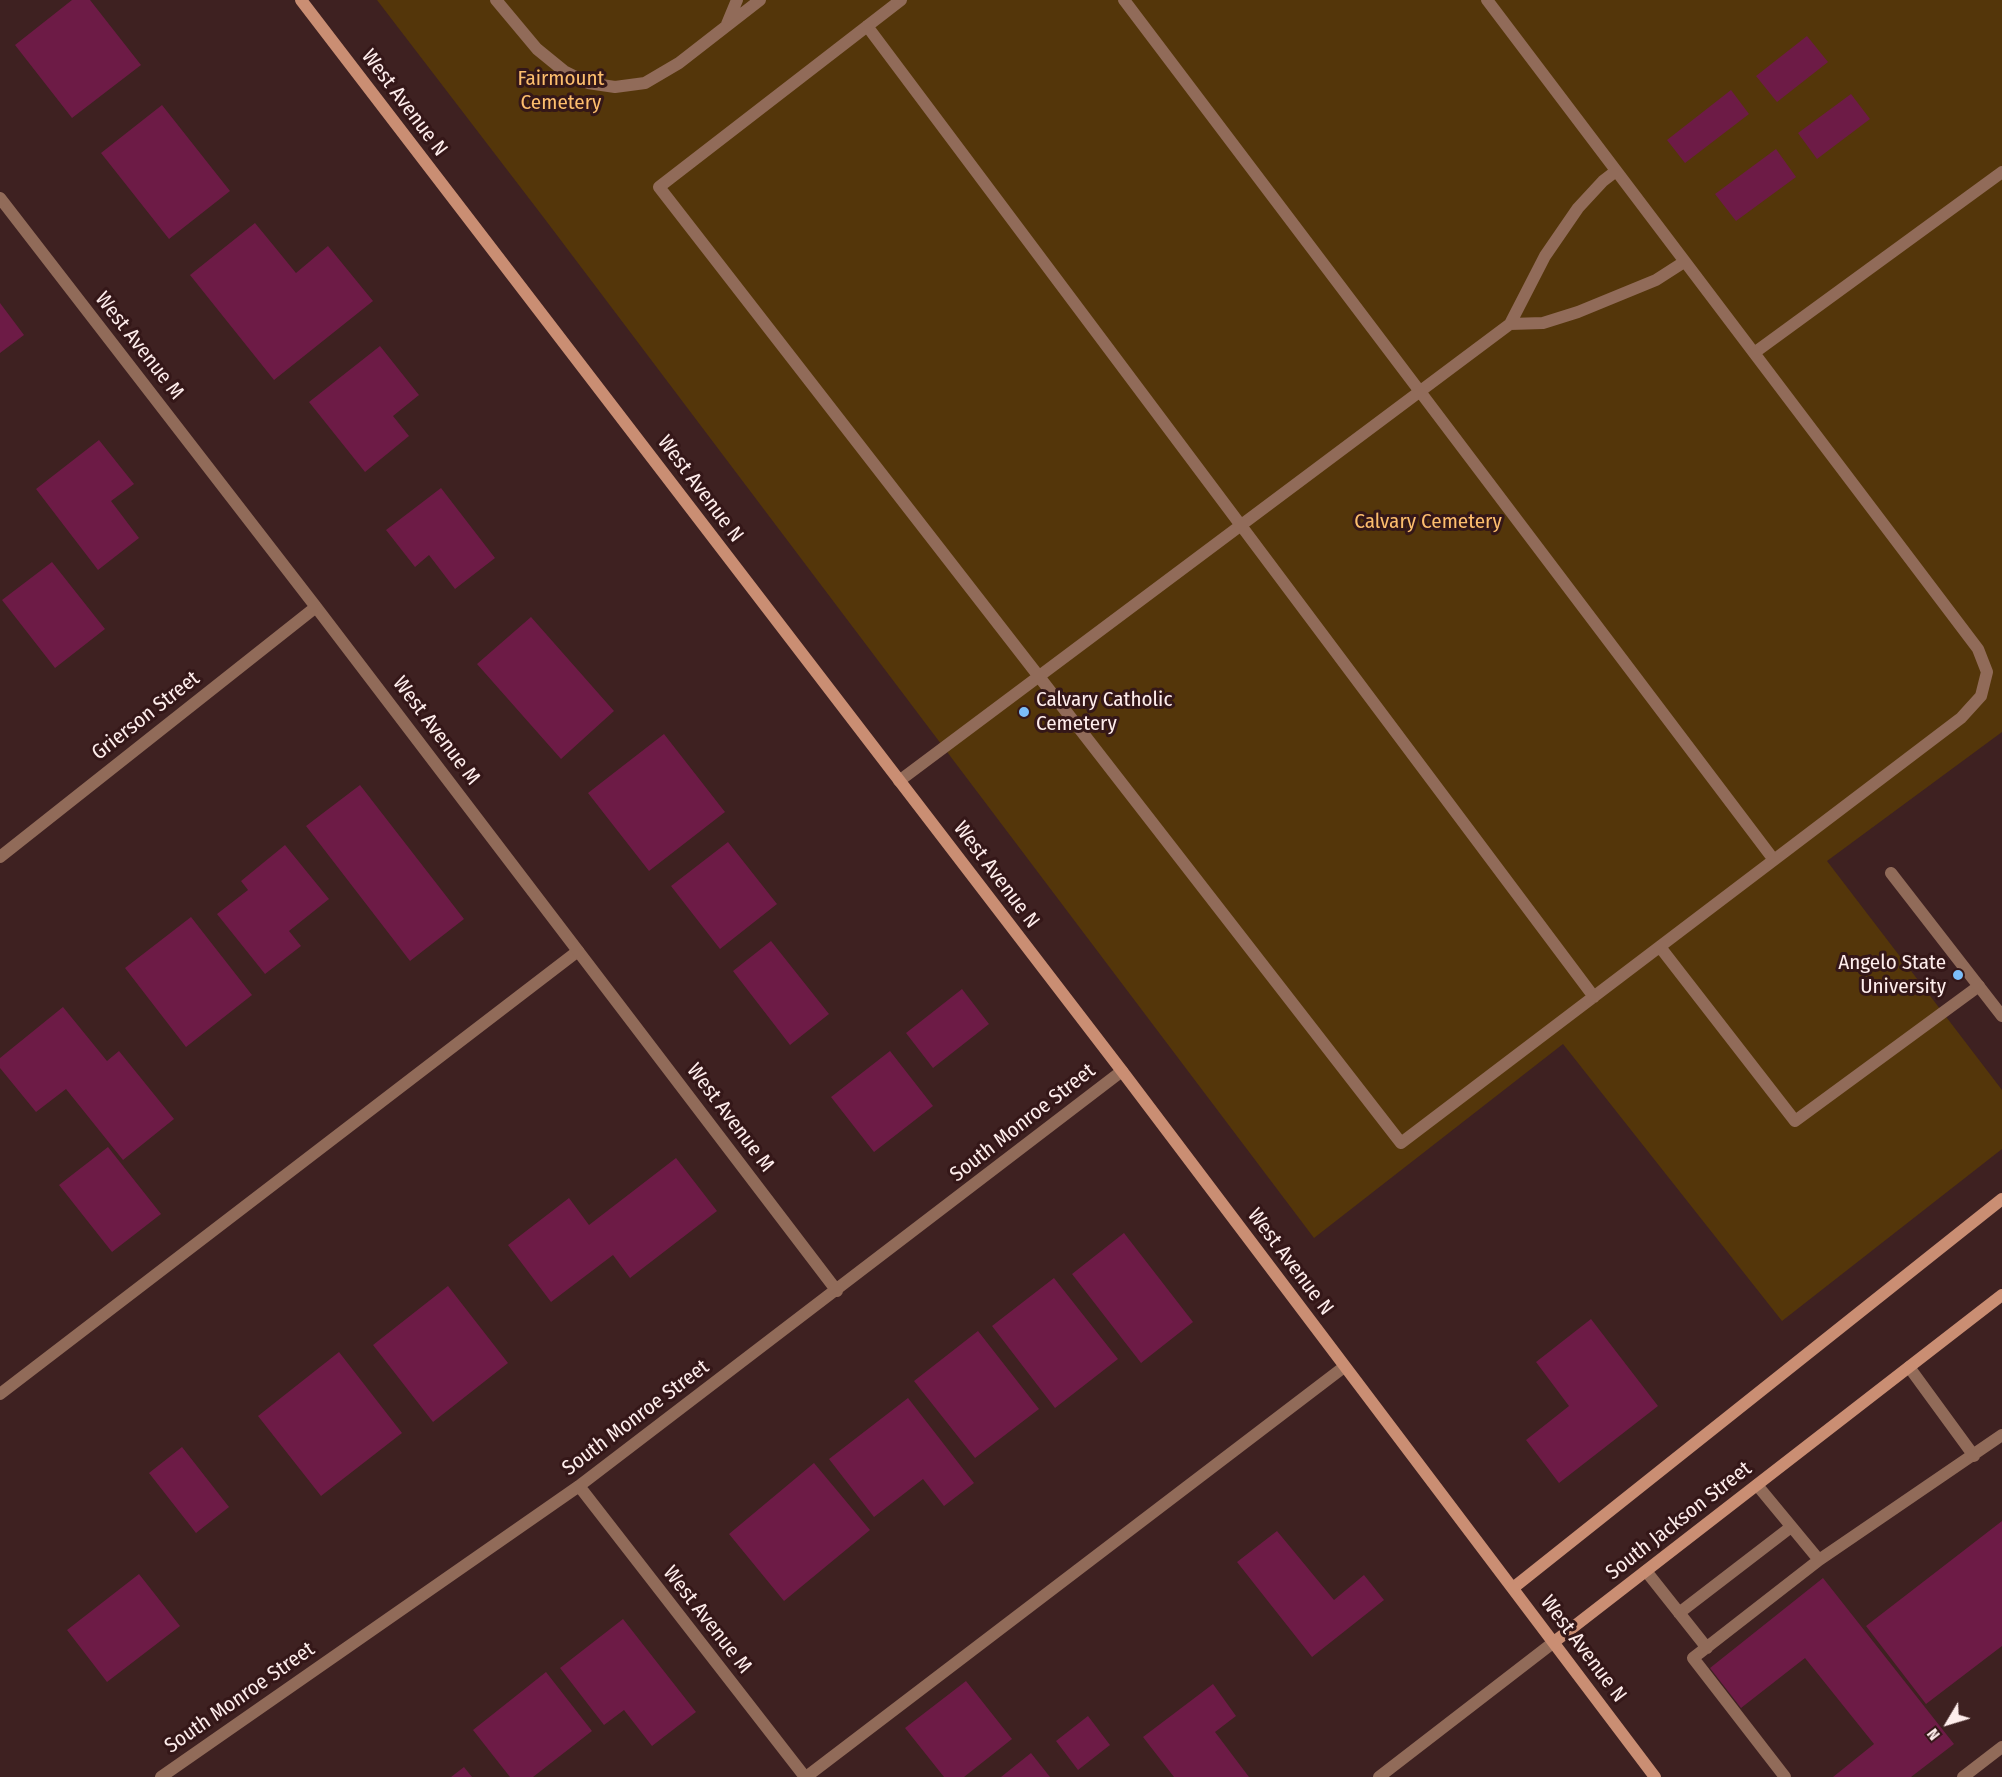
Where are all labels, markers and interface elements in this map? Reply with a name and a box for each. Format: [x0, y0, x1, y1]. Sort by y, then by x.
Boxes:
street label: West Avenue N [356, 45, 452, 161]
park label: Fairmount Cemetery [518, 66, 604, 116]
street label: West Avenue M [89, 287, 189, 405]
street label: West Avenue N [652, 431, 748, 547]
park label: Calvary Cemetery [1354, 509, 1502, 535]
street label: Grierson Street [87, 666, 205, 766]
street label: West Avenue M [387, 672, 485, 790]
place label: Calvary Catholic Cemetery [1036, 687, 1172, 737]
marker: Calvary Catholic Cemetery [1017, 705, 1031, 719]
street label: West Avenue N [948, 817, 1044, 933]
place label: Angelo State University [1838, 950, 1946, 1000]
marker: Angelo State University [1951, 968, 1965, 982]
street label: West Avenue M [681, 1059, 779, 1177]
street label: South Monroe Street [945, 1059, 1101, 1187]
street label: West Avenue N [1242, 1204, 1338, 1320]
street label: South Monroe Street [558, 1355, 714, 1481]
street label: South Jackson Street [1601, 1456, 1757, 1586]
street label: West Avenue M [657, 1561, 757, 1679]
street label: West Avenue N [1535, 1591, 1631, 1707]
street label: South Monroe Street [160, 1637, 320, 1759]
north arrow [1918, 1693, 1978, 1753]
text: N [1923, 1725, 1944, 1744]

